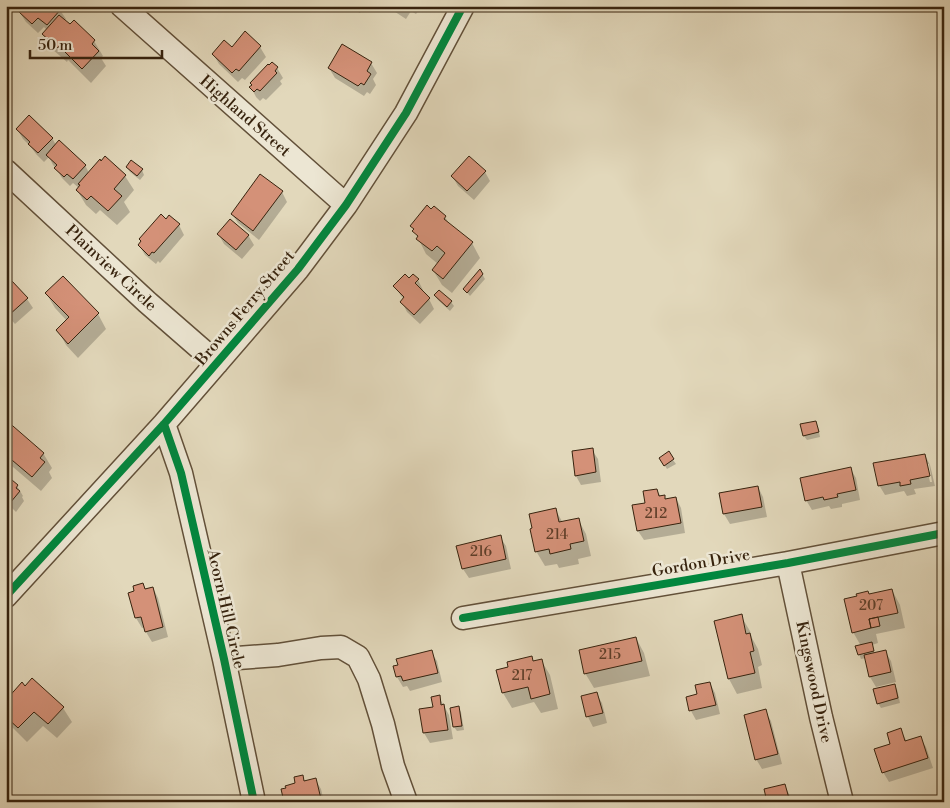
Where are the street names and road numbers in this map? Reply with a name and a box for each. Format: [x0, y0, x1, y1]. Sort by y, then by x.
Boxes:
street label: Highland Street [195, 71, 295, 161]
street label: Plainview Circle [61, 221, 161, 315]
street label: Browns Ferry Street [190, 246, 299, 370]
street label: Gordon Drive [650, 545, 752, 581]
street label: Acorn Hill Circle [202, 546, 249, 671]
street label: Kingswood Drive [791, 619, 837, 745]

